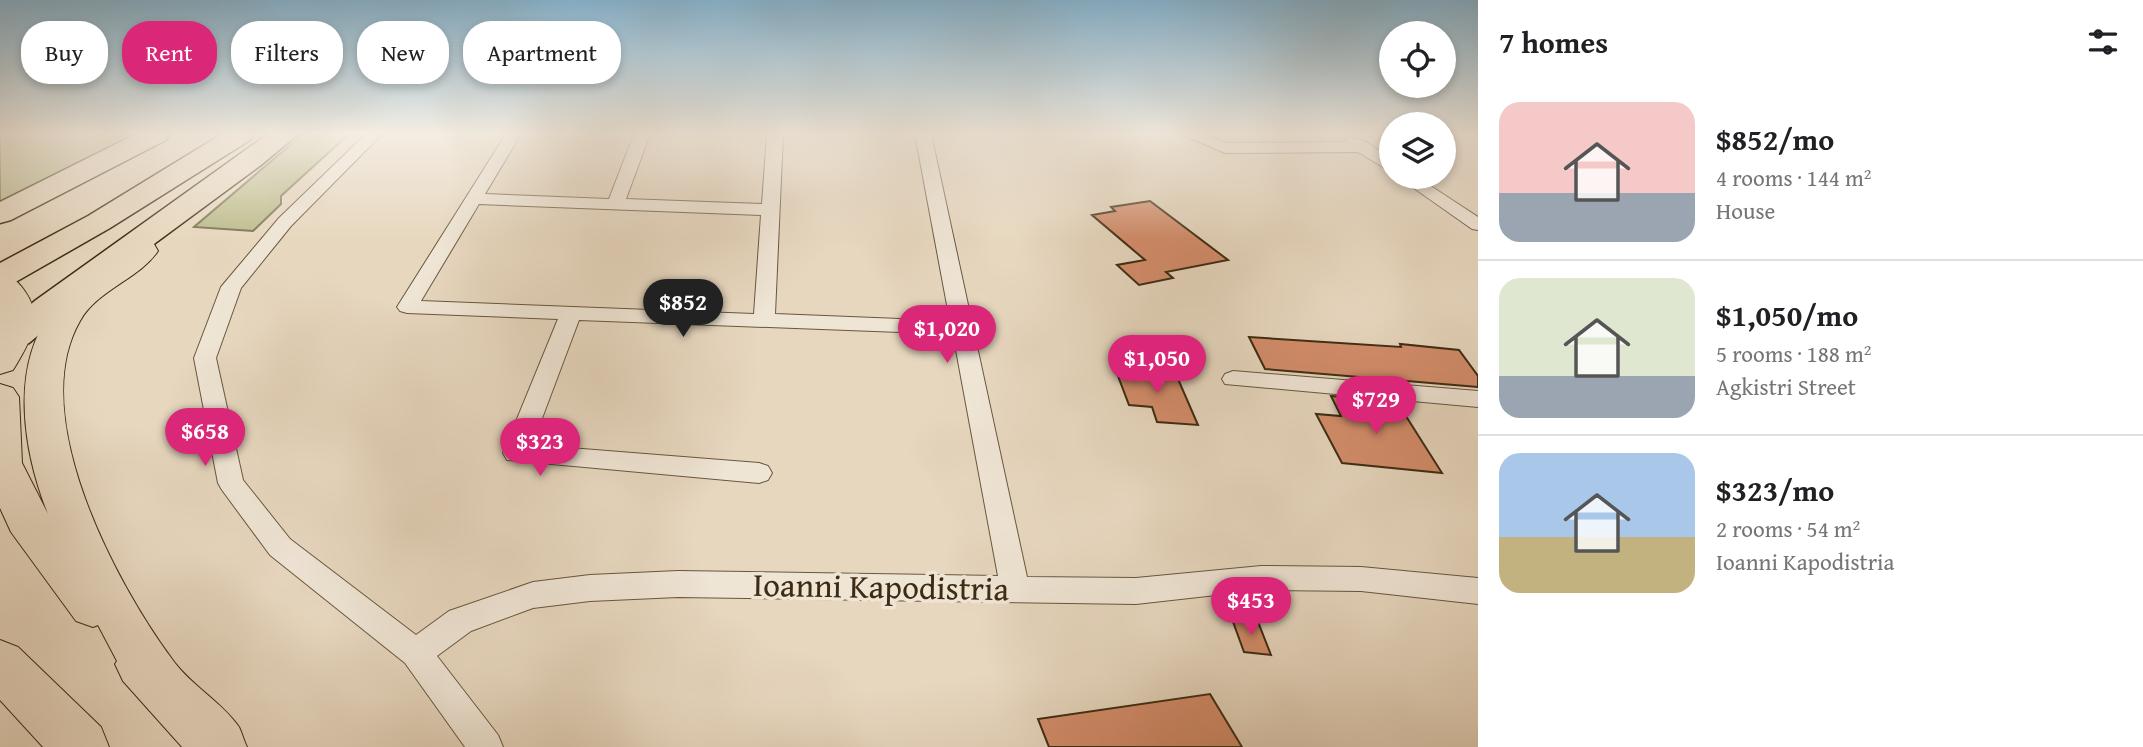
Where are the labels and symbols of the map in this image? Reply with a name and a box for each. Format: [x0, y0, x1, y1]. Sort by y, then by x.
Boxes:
pin: $852 [642, 280, 724, 339]
pin: $1,020 [890, 306, 1004, 365]
pin: $1,050 [1100, 336, 1214, 395]
pin: $729 [1335, 376, 1417, 436]
pin: $658 [164, 408, 246, 468]
pin: $323 [499, 419, 581, 478]
street label: Ioanni Kapodistria [753, 560, 1010, 612]
pin: $453 [1210, 578, 1292, 637]

